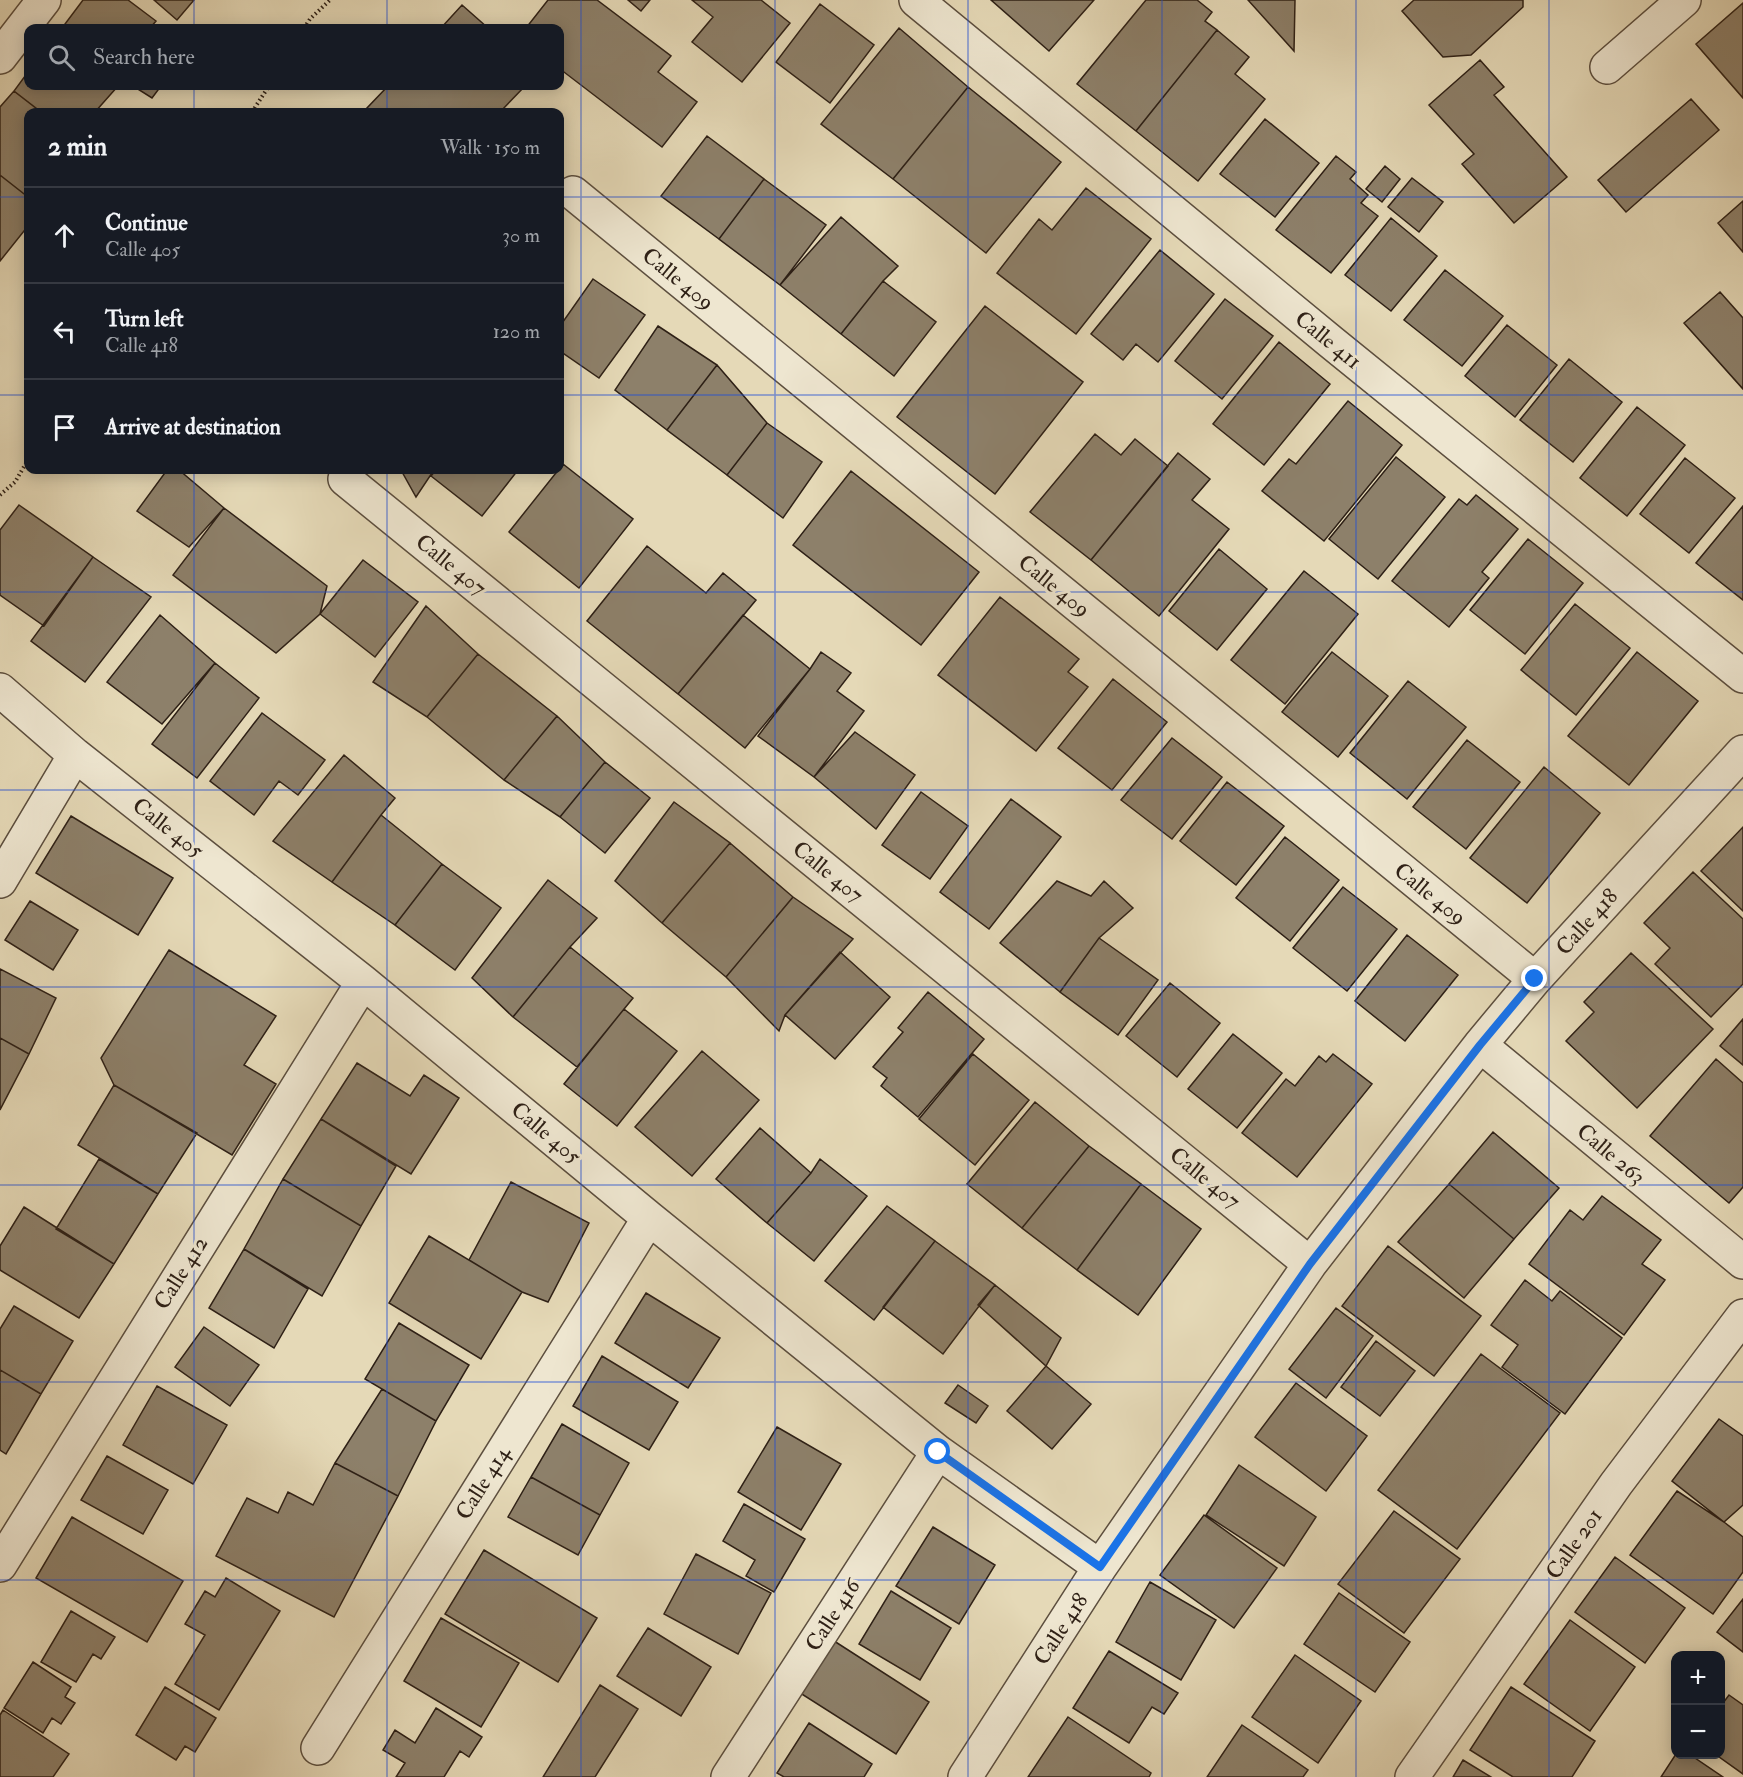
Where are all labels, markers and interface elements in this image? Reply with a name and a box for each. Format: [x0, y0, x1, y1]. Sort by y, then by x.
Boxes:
search box [24, 24, 564, 90]
icon: search [45, 41, 78, 74]
text: Search here [93, 43, 195, 71]
text: 2 min [48, 131, 107, 163]
text: Walk · 150 m [440, 135, 540, 160]
text: Continue [105, 209, 188, 237]
icon: ahead [48, 219, 81, 252]
text: 30 m [502, 223, 540, 248]
text: Calle 405 [105, 237, 180, 262]
street label: Calle 409 [636, 242, 720, 316]
text: Turn left [105, 305, 184, 333]
street label: Calle 411 [1289, 305, 1367, 375]
icon: left [48, 315, 81, 348]
text: 120 m [493, 319, 540, 344]
text: Calle 418 [105, 333, 178, 358]
icon: arrive [48, 411, 81, 444]
text: Arrive at destination [105, 413, 281, 441]
street label: Calle 407 [410, 528, 492, 602]
street label: Calle 409 [1012, 549, 1096, 623]
street label: Calle 405 [127, 791, 210, 865]
street label: Calle 407 [787, 835, 869, 909]
street label: Calle 409 [1388, 857, 1472, 931]
street label: Calle 418 [1550, 883, 1624, 961]
route end [1521, 965, 1547, 991]
street label: Calle 405 [505, 1096, 587, 1171]
street label: Calle 263 [1571, 1117, 1651, 1191]
street label: Calle 407 [1164, 1141, 1246, 1215]
street label: Calle 412 [148, 1231, 214, 1315]
route start [924, 1438, 950, 1464]
street label: Calle 414 [449, 1440, 517, 1525]
street label: Calle 201 [1540, 1503, 1608, 1585]
street label: Calle 416 [799, 1572, 868, 1656]
street label: Calle 418 [1027, 1588, 1095, 1670]
map controls [1671, 1651, 1725, 1759]
button: + [1671, 1651, 1725, 1705]
button: − [1671, 1705, 1725, 1759]

